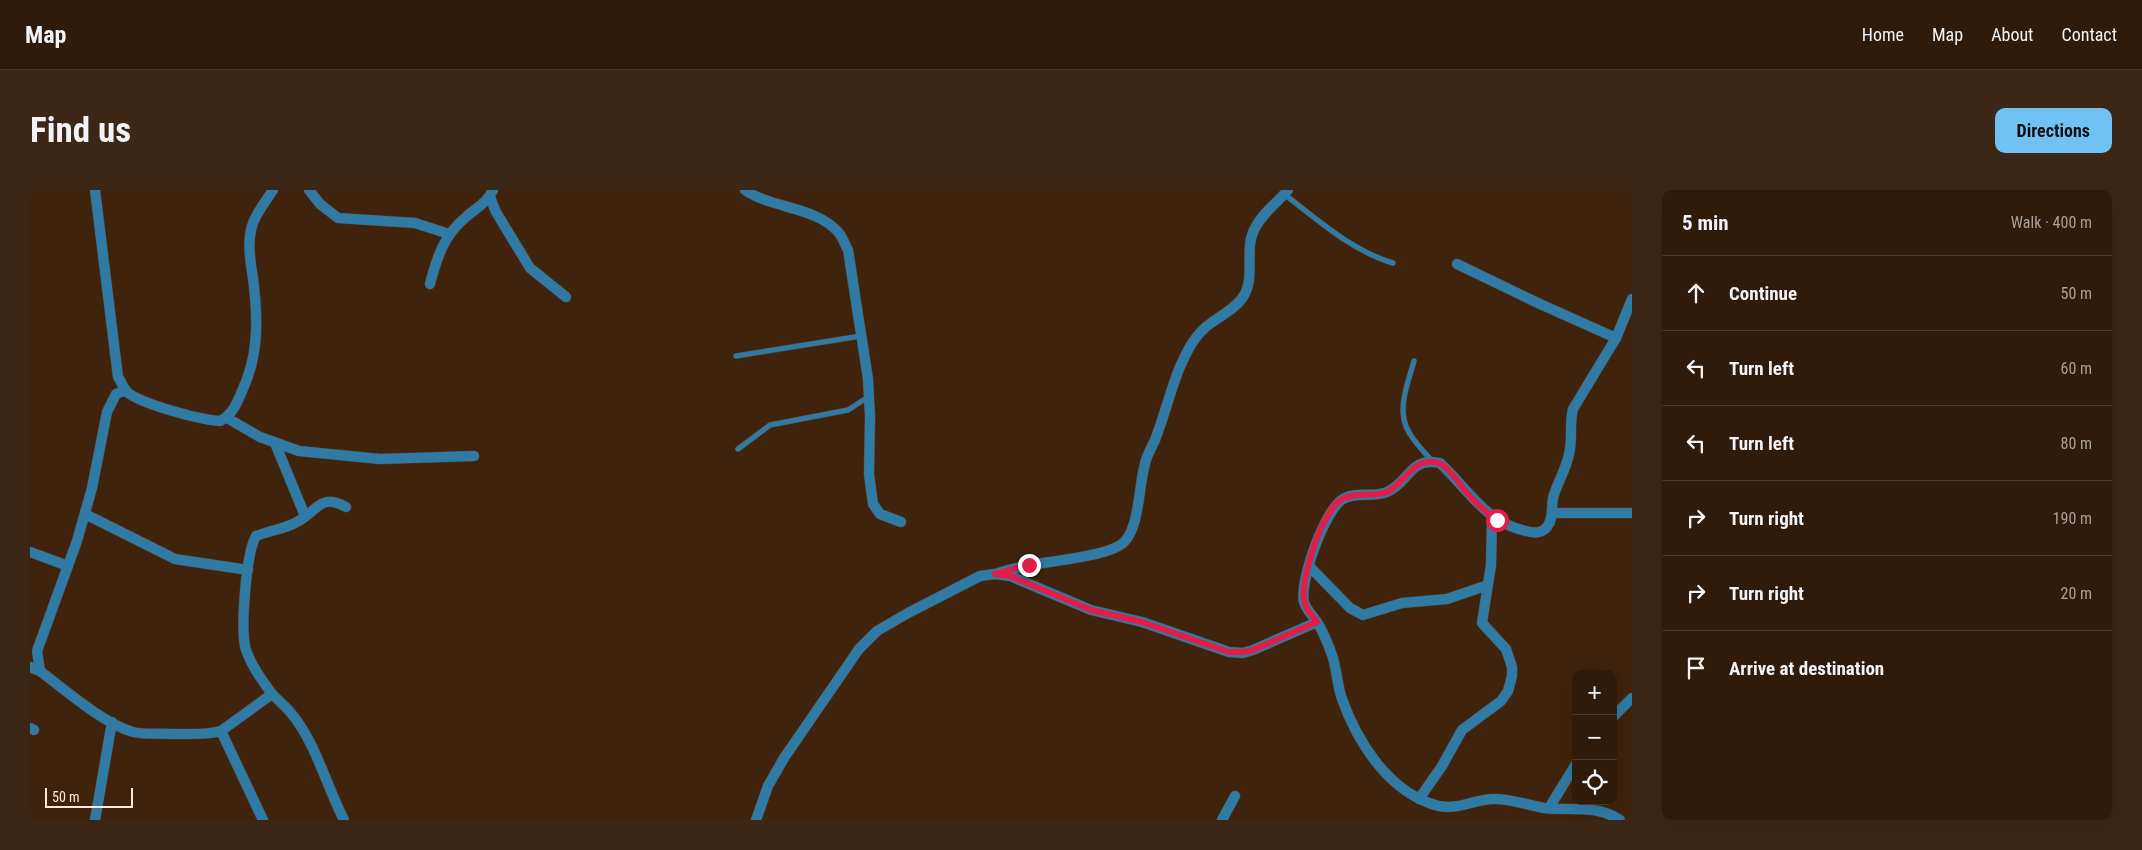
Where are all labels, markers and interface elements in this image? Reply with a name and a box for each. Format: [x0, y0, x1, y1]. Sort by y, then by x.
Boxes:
text: Map [25, 21, 66, 49]
text: Home [1862, 24, 1904, 45]
text: Map [1932, 24, 1963, 45]
text: About [1991, 24, 2033, 45]
text: Contact [2061, 24, 2117, 45]
button: Directions [1995, 108, 2112, 153]
text: Find us [30, 110, 131, 151]
text: 5 min [1682, 211, 1729, 235]
text: Walk · 400 m [2011, 213, 2092, 232]
icon: ahead [1682, 279, 1710, 307]
text: Continue [1729, 282, 1797, 305]
text: 50 m [2060, 284, 2092, 303]
icon: left [1682, 354, 1710, 382]
text: Turn left [1729, 357, 1794, 380]
text: 60 m [2060, 359, 2092, 378]
icon: left [1682, 429, 1710, 457]
text: Turn left [1729, 432, 1794, 455]
text: 80 m [2060, 434, 2092, 453]
icon: right [1682, 504, 1710, 532]
text: Turn right [1729, 507, 1804, 530]
route start [1486, 509, 1509, 532]
text: 190 m [2053, 509, 2092, 528]
route end [1018, 554, 1041, 577]
icon: right [1682, 579, 1710, 607]
text: Turn right [1729, 582, 1804, 605]
text: 20 m [2060, 584, 2092, 603]
icon: arrive [1682, 654, 1710, 682]
text: Arrive at destination [1729, 657, 1884, 680]
map controls [1572, 670, 1617, 805]
button: + [1572, 670, 1617, 715]
button: − [1572, 715, 1617, 760]
button: locate [1572, 760, 1617, 805]
scale bar [45, 785, 132, 808]
text: 50 m [52, 789, 80, 805]

